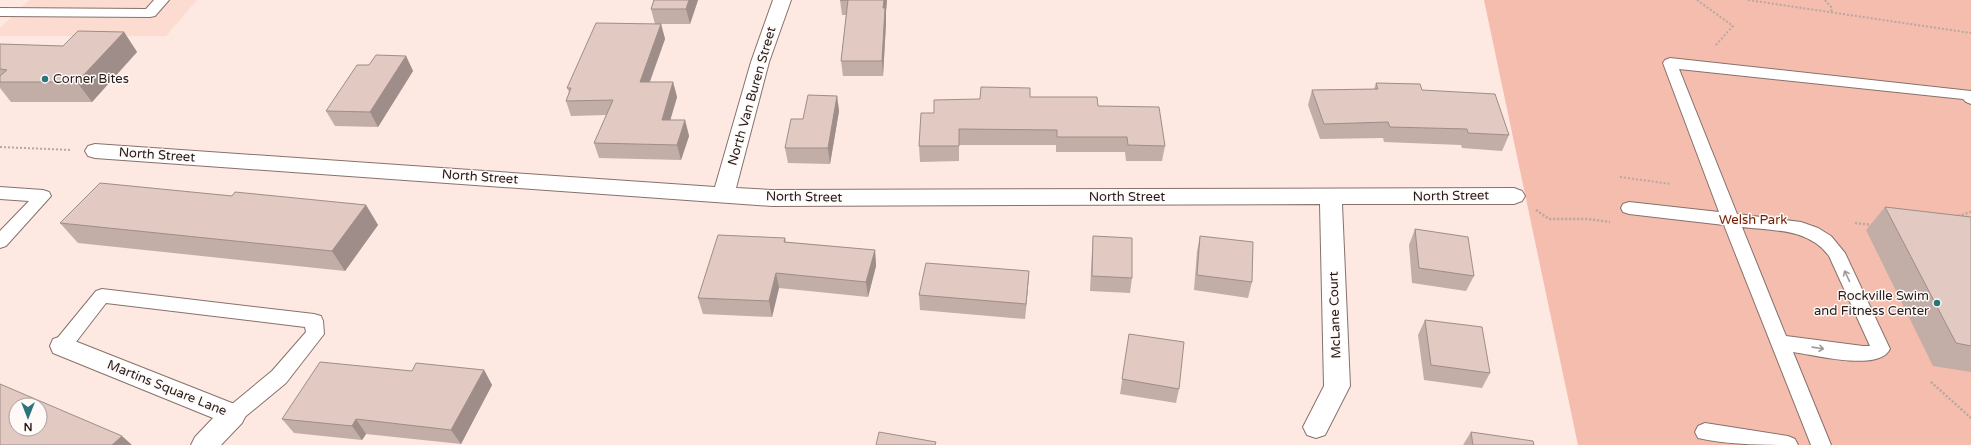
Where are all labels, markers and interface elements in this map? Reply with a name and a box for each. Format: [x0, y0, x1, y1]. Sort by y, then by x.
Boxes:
street label: North Van Buren Street [724, 25, 780, 167]
place label: Corner Bites [53, 71, 129, 87]
marker: Corner Bites [40, 74, 50, 84]
street label: North Street [118, 144, 196, 166]
street label: North Street [441, 166, 519, 188]
street label: North Street [1413, 187, 1489, 205]
street label: North Street [766, 188, 842, 206]
street label: North Street [1089, 189, 1165, 205]
park label: Welsh Park [1719, 212, 1787, 228]
street label: McLane Court [1325, 271, 1345, 359]
one-way arrow [1843, 271, 1850, 283]
place label: Rockville Swim and Fitness Center [1814, 288, 1929, 319]
marker: Rockville Swim and Fitness Center [1932, 298, 1942, 308]
one-way arrow [1811, 344, 1824, 352]
street label: Martins Square Lane [105, 357, 229, 419]
north arrow [8, 397, 48, 437]
text: N [24, 420, 32, 433]

